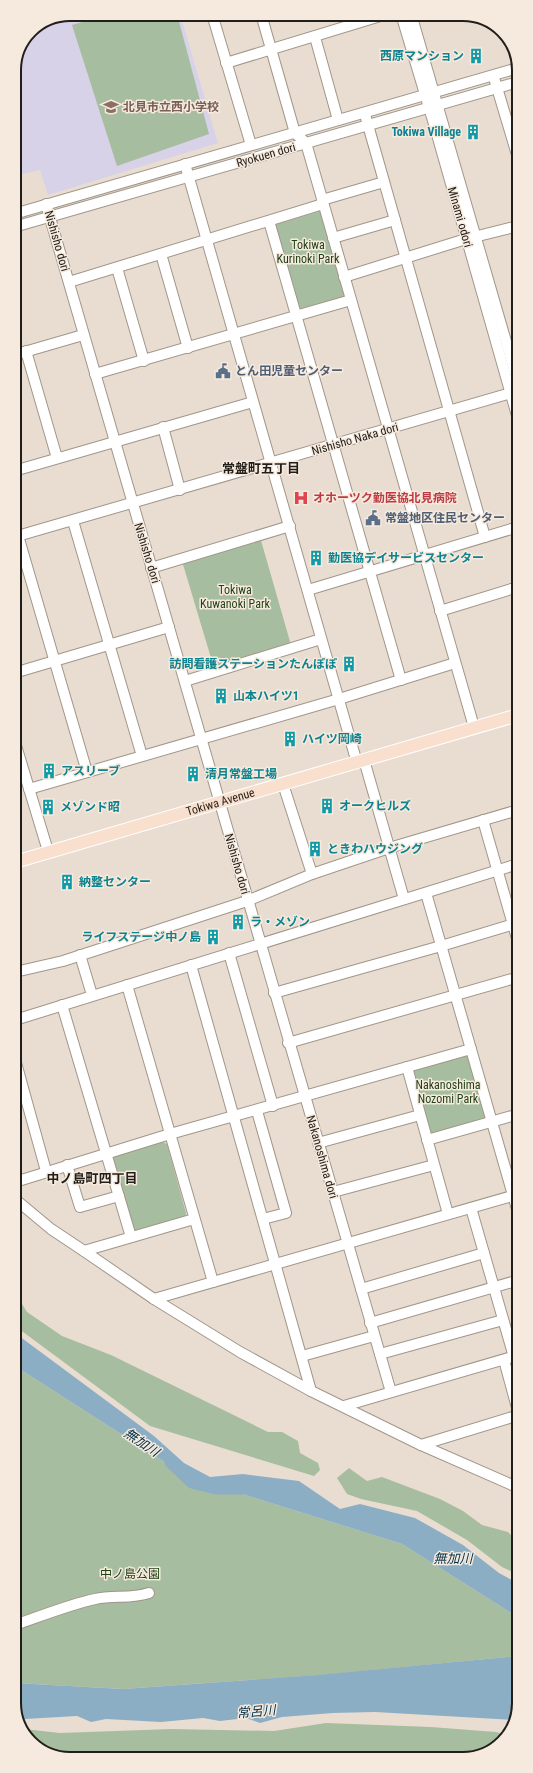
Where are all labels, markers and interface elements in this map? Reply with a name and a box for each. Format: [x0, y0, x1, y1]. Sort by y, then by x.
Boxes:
building icon: 西原マンション [467, 47, 485, 65]
place label: 西原マンション [380, 49, 464, 63]
school or university icon: 北見市立西小学校 [102, 98, 120, 116]
place label: 北見市立西小学校 [123, 100, 219, 114]
building icon: Tokiwa Village [464, 123, 482, 141]
place label: Tokiwa Village [392, 125, 461, 139]
street label: Ryokuen dori [235, 140, 297, 170]
street label: Minami odori [445, 185, 475, 249]
street label: Nishisho dori [42, 209, 72, 273]
park label: Tokiwa Kurinoki Park [277, 238, 340, 266]
public building icon: とん田児童センター [214, 362, 232, 380]
place label: とん田児童センター [235, 364, 343, 378]
street label: Nishisho Naka dori [310, 420, 400, 458]
district label: 常盤町五丁目 [222, 461, 300, 476]
hospital icon: オホーツク勤医協北見病院 [292, 489, 310, 507]
place label: オホーツク勤医協北見病院 [313, 491, 457, 505]
public building icon: 常盤地区住民センター [364, 509, 382, 527]
place label: 常盤地区住民センター [385, 511, 505, 525]
street label: Nishisho dori [131, 521, 163, 585]
building icon: 勤医協デイサービスセンター [307, 549, 325, 567]
place label: 勤医協デイサービスセンター [328, 551, 484, 565]
park label: Tokiwa Kuwanoki Park [200, 583, 271, 611]
building icon: 訪問看護ステーションたんぽぽ [340, 655, 358, 673]
place label: 訪問看護ステーションたんぽぽ [169, 657, 337, 671]
building icon: 山本ハイツ1 [212, 687, 230, 705]
place label: 山本ハイツ1 [233, 689, 299, 703]
building icon: ハイツ岡崎 [281, 730, 299, 748]
place label: ハイツ岡崎 [302, 732, 362, 746]
building icon: アスリーブ [40, 762, 58, 780]
place label: アスリーブ [61, 764, 120, 778]
building icon: 清月常盤工場 [184, 765, 202, 783]
place label: 清月常盤工場 [205, 767, 277, 781]
street label: Tokiwa Avenue [184, 785, 257, 819]
building icon: オークヒルズ [318, 797, 336, 815]
building icon: メゾンド昭 [39, 798, 57, 816]
place label: オークヒルズ [339, 799, 411, 813]
place label: メゾンド昭 [60, 800, 120, 814]
street label: Nishisho dori [222, 832, 252, 896]
building icon: ときわハウジング [306, 840, 324, 858]
place label: ときわハウジング [327, 842, 423, 856]
building icon: 納整センター [58, 873, 76, 891]
place label: 納整センター [79, 875, 151, 889]
building icon: ラ・メゾン [229, 913, 247, 931]
place label: ラ・メゾン [250, 915, 310, 929]
building icon: ライフステージ中ノ島 [204, 928, 222, 946]
place label: ライフステージ中ノ島 [81, 930, 201, 944]
park label: Nakanoshima Nozomi Park [416, 1078, 481, 1106]
street label: Nakanoshima dori [303, 1114, 341, 1200]
district label: 中ノ島町四丁目 [46, 1171, 138, 1186]
water label: 無加川 [121, 1425, 164, 1461]
water label: 無加川 [433, 1551, 474, 1566]
park label: 中ノ島公園 [100, 1567, 160, 1581]
water label: 常呂川 [236, 1702, 278, 1721]

